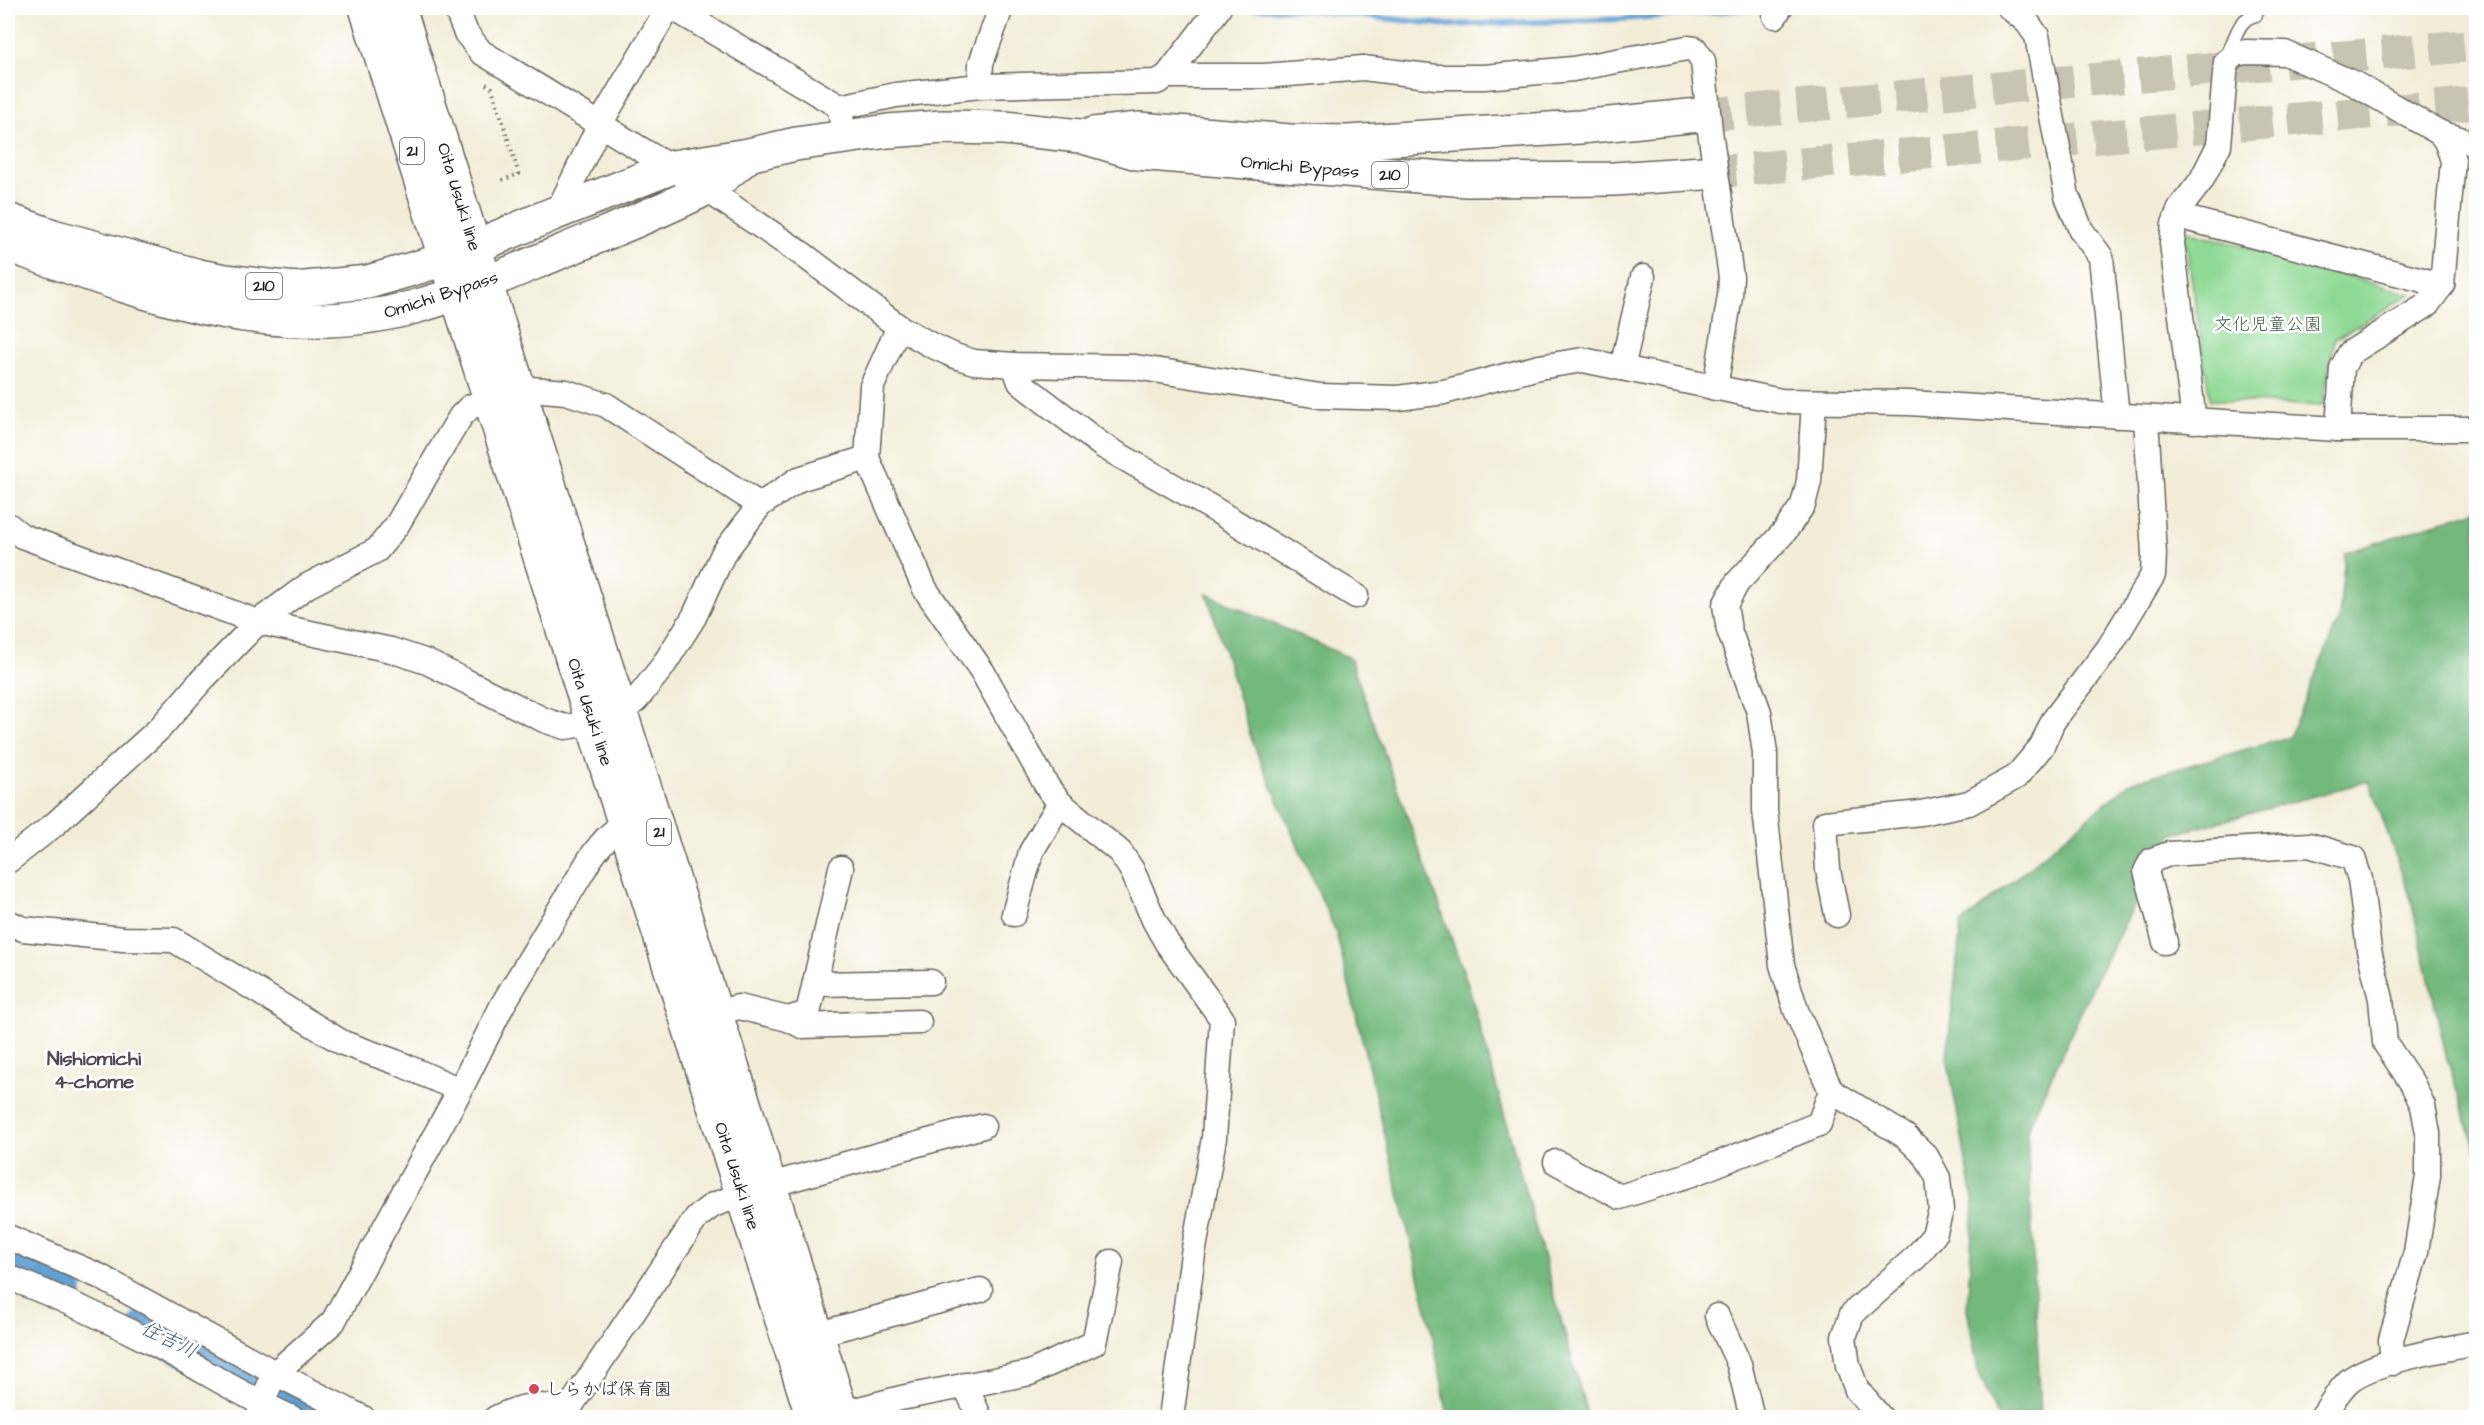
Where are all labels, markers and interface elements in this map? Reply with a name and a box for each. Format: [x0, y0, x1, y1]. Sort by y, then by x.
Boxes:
road number: 21 [400, 138, 424, 164]
street label: Oita Usuki line [431, 140, 487, 254]
street label: Omichi Bypass [1240, 149, 1360, 186]
road number: 210 [1372, 162, 1408, 188]
street label: Omichi Bypass [381, 265, 502, 326]
road number: 210 [246, 273, 282, 299]
park label: 文化児童公園 [2214, 312, 2322, 337]
street label: Oita Usuki line [561, 655, 619, 769]
road number: 21 [647, 819, 671, 845]
district label: Nishiomichi 4-chome [47, 1045, 142, 1096]
street label: Oita Usuki line [708, 1119, 766, 1233]
water label: 住吉川 [136, 1314, 202, 1366]
place label: しらかば保育園 [546, 1377, 672, 1402]
marker: しらかば保育園 [527, 1382, 541, 1396]

